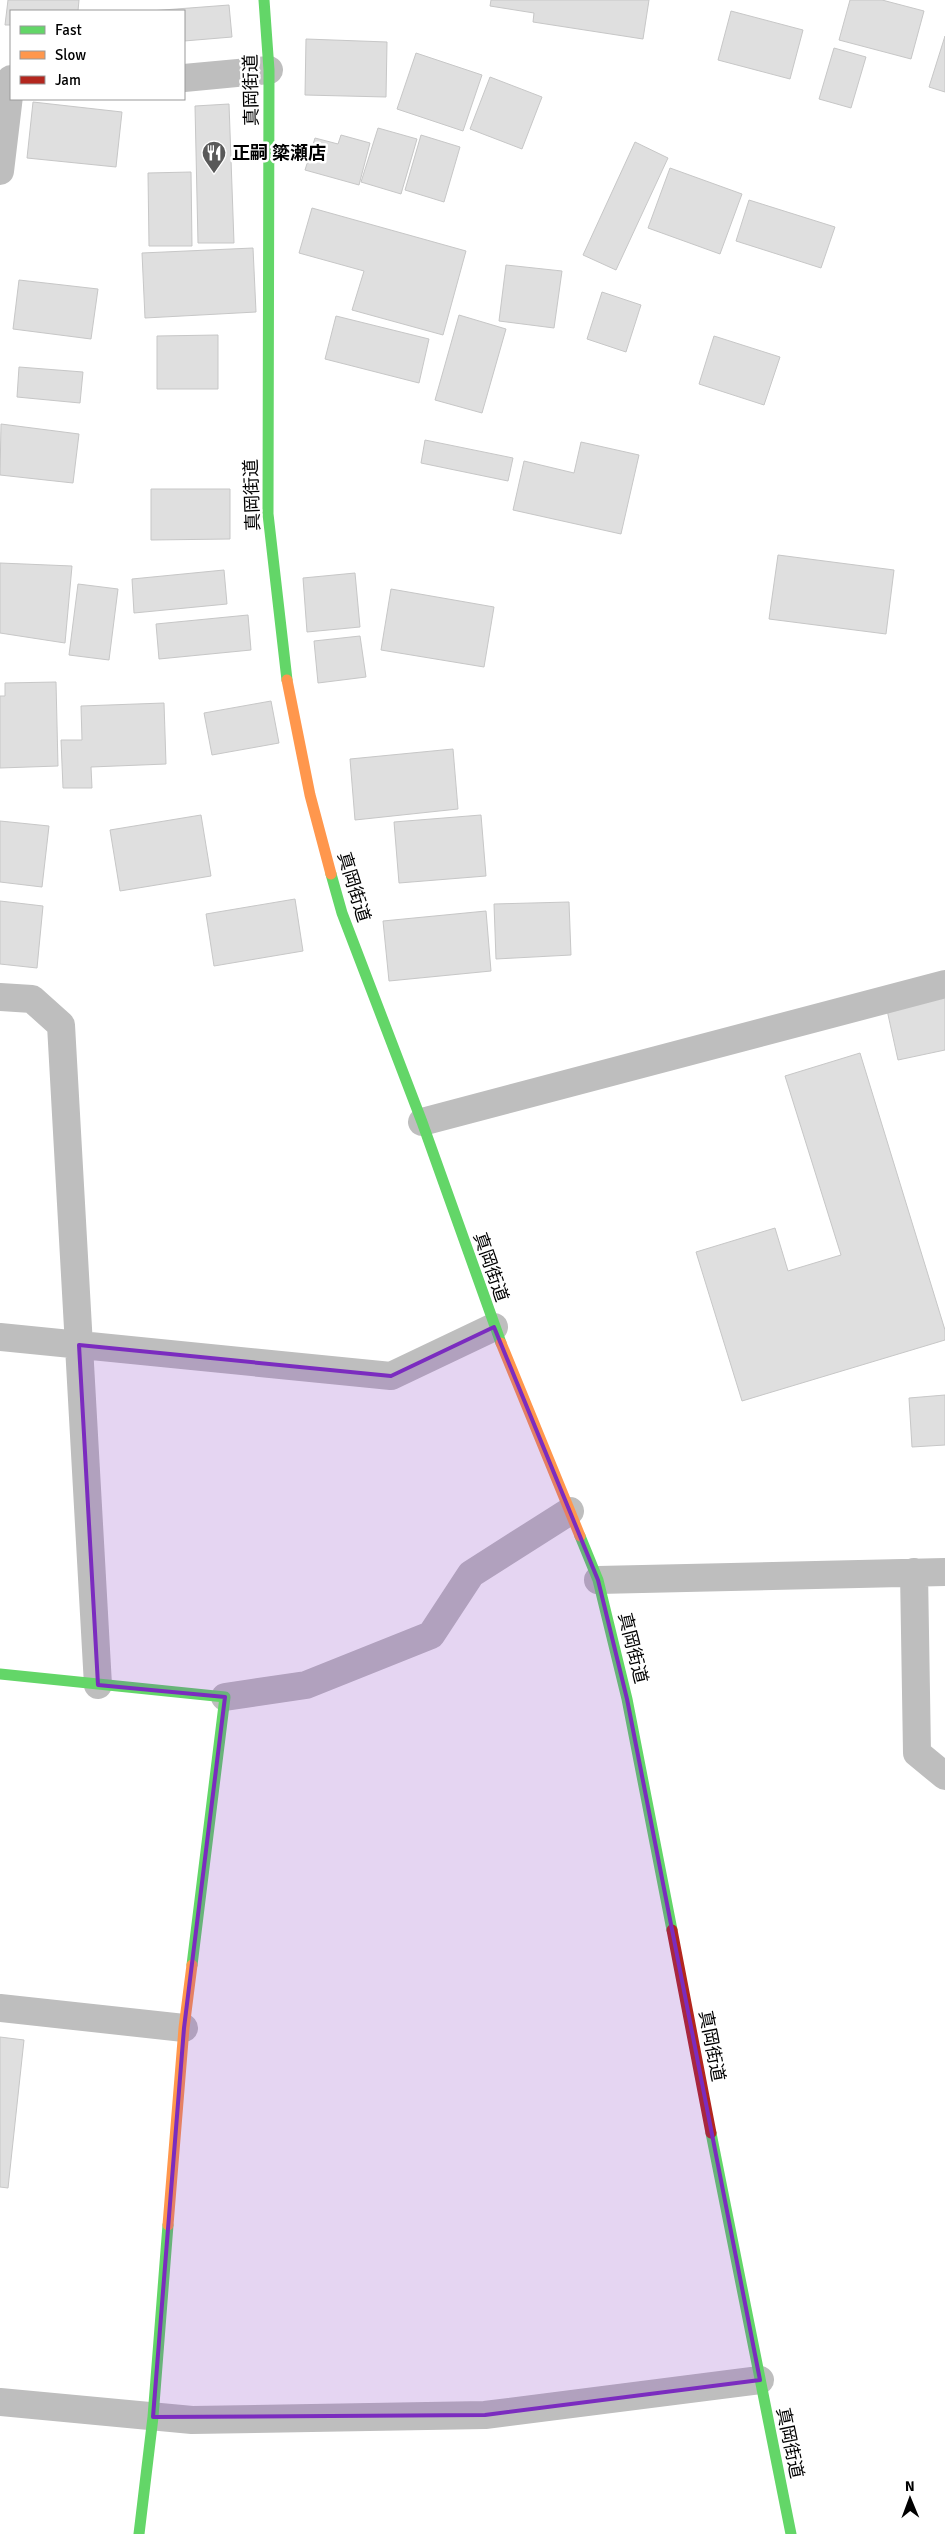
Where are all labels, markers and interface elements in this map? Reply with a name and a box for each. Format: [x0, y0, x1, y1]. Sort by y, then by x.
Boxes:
legend [10, 10, 185, 100]
text: Fast [55, 21, 82, 39]
text: Slow [55, 46, 86, 64]
street label: 真岡街道 [239, 54, 263, 126]
text: Jam [55, 71, 81, 89]
restaurant icon: 正嗣 簗瀬店 [201, 140, 227, 174]
place label: 正嗣 簗瀬店 [232, 142, 326, 164]
street label: 真岡街道 [240, 459, 264, 531]
street label: 真岡街道 [333, 849, 375, 925]
street label: 真岡街道 [469, 1229, 513, 1305]
street label: 真岡街道 [614, 1610, 652, 1686]
street label: 真岡街道 [694, 2009, 730, 2083]
street label: 真岡街道 [772, 2405, 808, 2481]
north arrow [885, 2474, 935, 2524]
text: N [905, 2478, 915, 2495]

